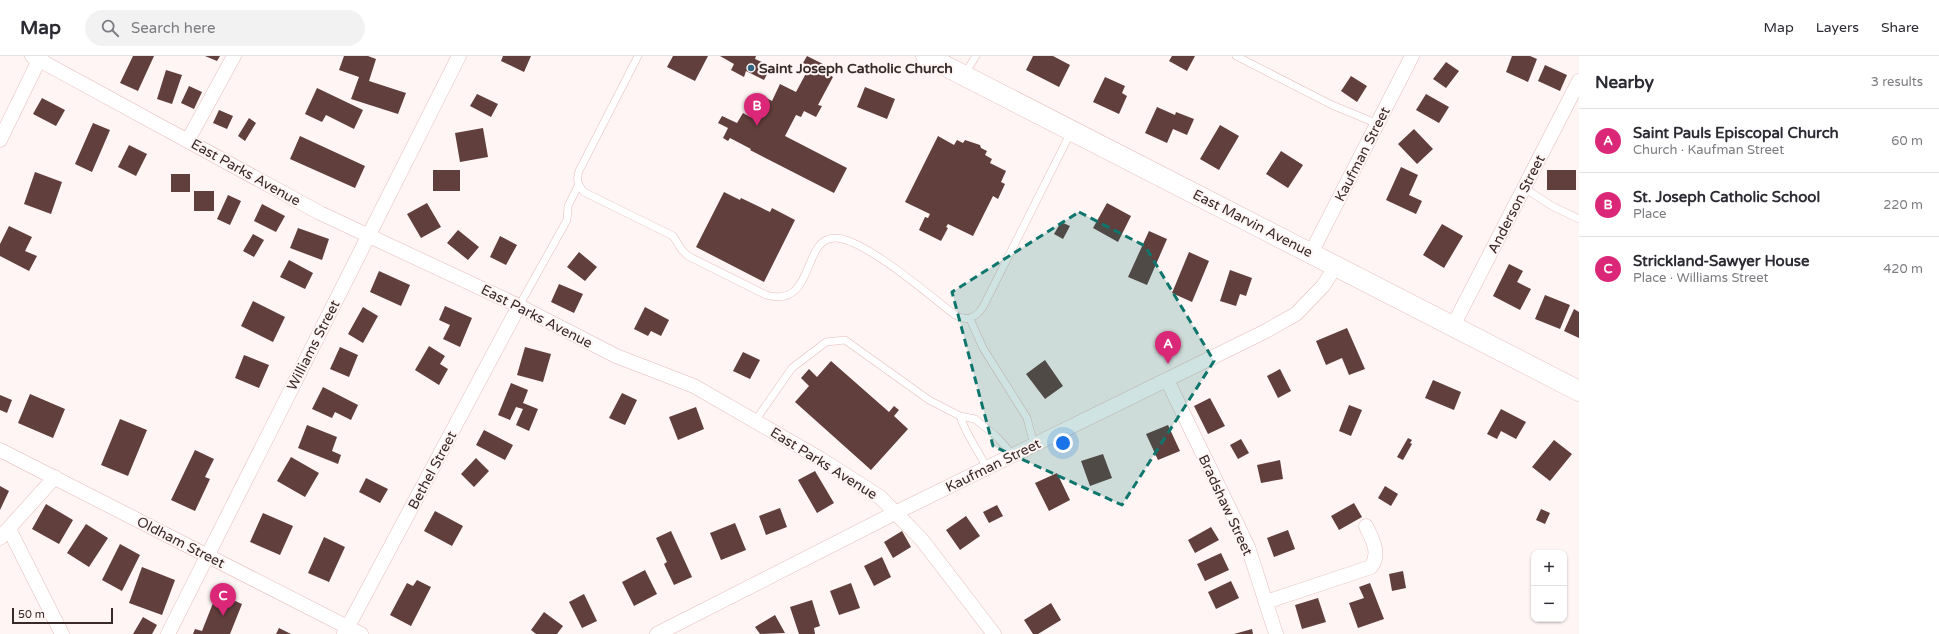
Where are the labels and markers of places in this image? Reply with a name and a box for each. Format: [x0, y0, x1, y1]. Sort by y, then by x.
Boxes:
place label: Saint Joseph Catholic Church [759, 60, 953, 77]
marker: Saint Joseph Catholic Church [746, 63, 756, 73]
pin: B [744, 93, 770, 126]
pin: A [1155, 331, 1181, 364]
pin: C [210, 583, 236, 616]

